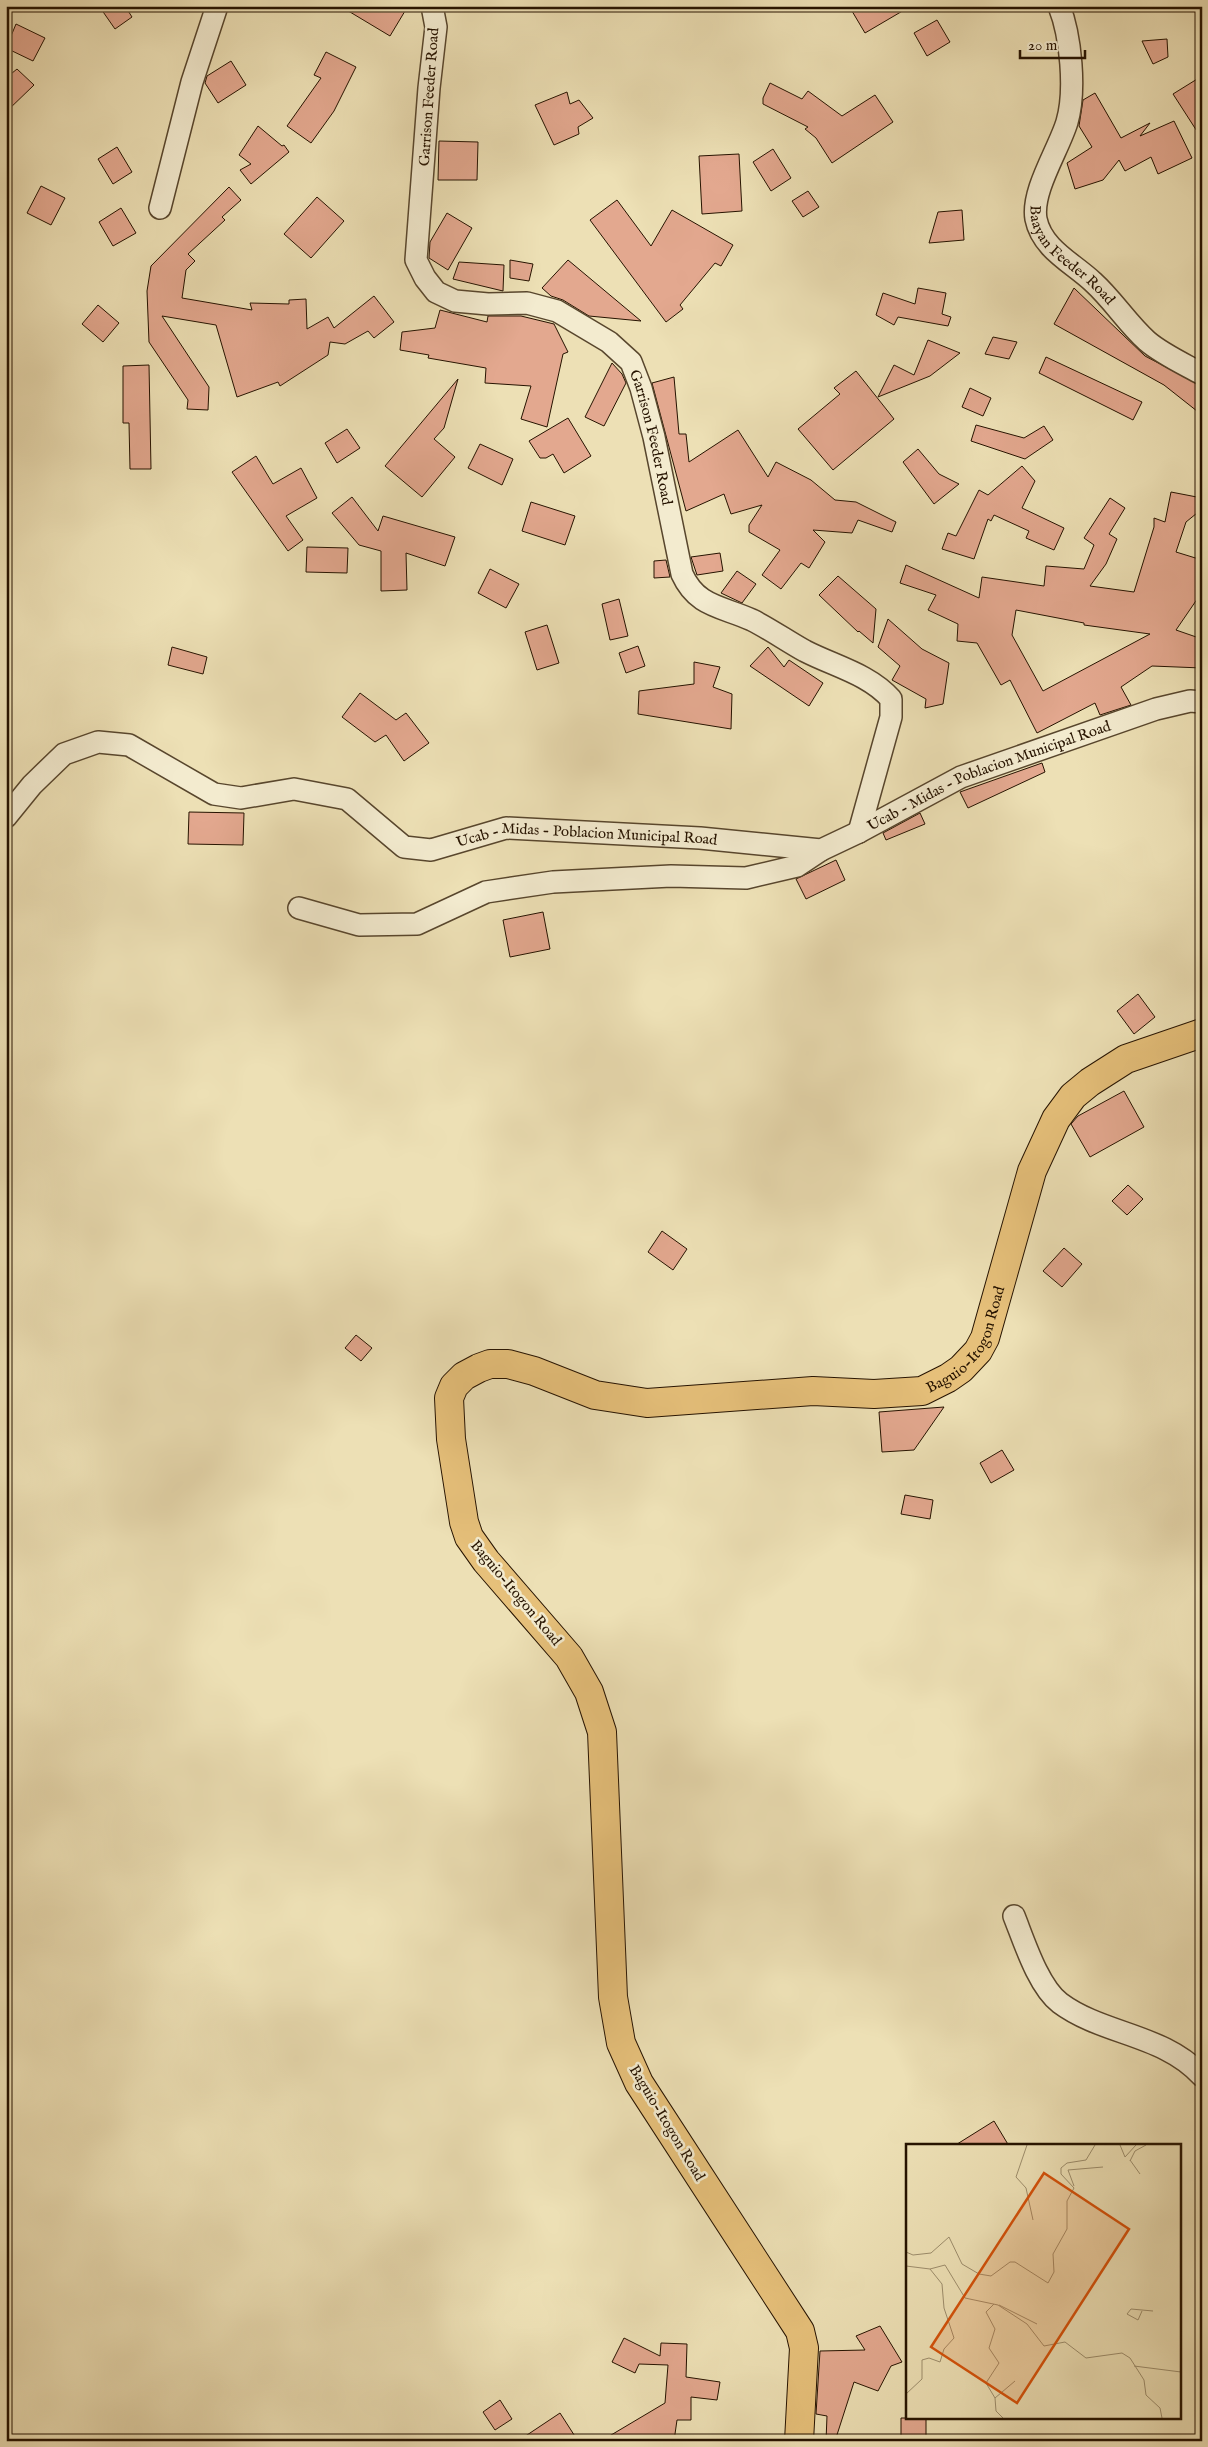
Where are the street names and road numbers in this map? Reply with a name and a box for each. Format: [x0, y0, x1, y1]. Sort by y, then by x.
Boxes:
street label: Garrison Feeder Road [415, 26, 443, 167]
street label: Baayan Feeder Road [1026, 205, 1120, 309]
street label: Garrison Feeder Road [625, 367, 677, 508]
street label: Ucab - Midas - Poblacion Municipal Road [864, 716, 1114, 835]
street label: Ucab - Midas - Poblacion Municipal Road [454, 818, 719, 852]
street label: Baguio-Itogon Road [923, 1283, 1009, 1397]
street label: Baguio-Itogon Road [466, 1536, 566, 1650]
street label: Baguio-Itogon Road [625, 2061, 710, 2185]

